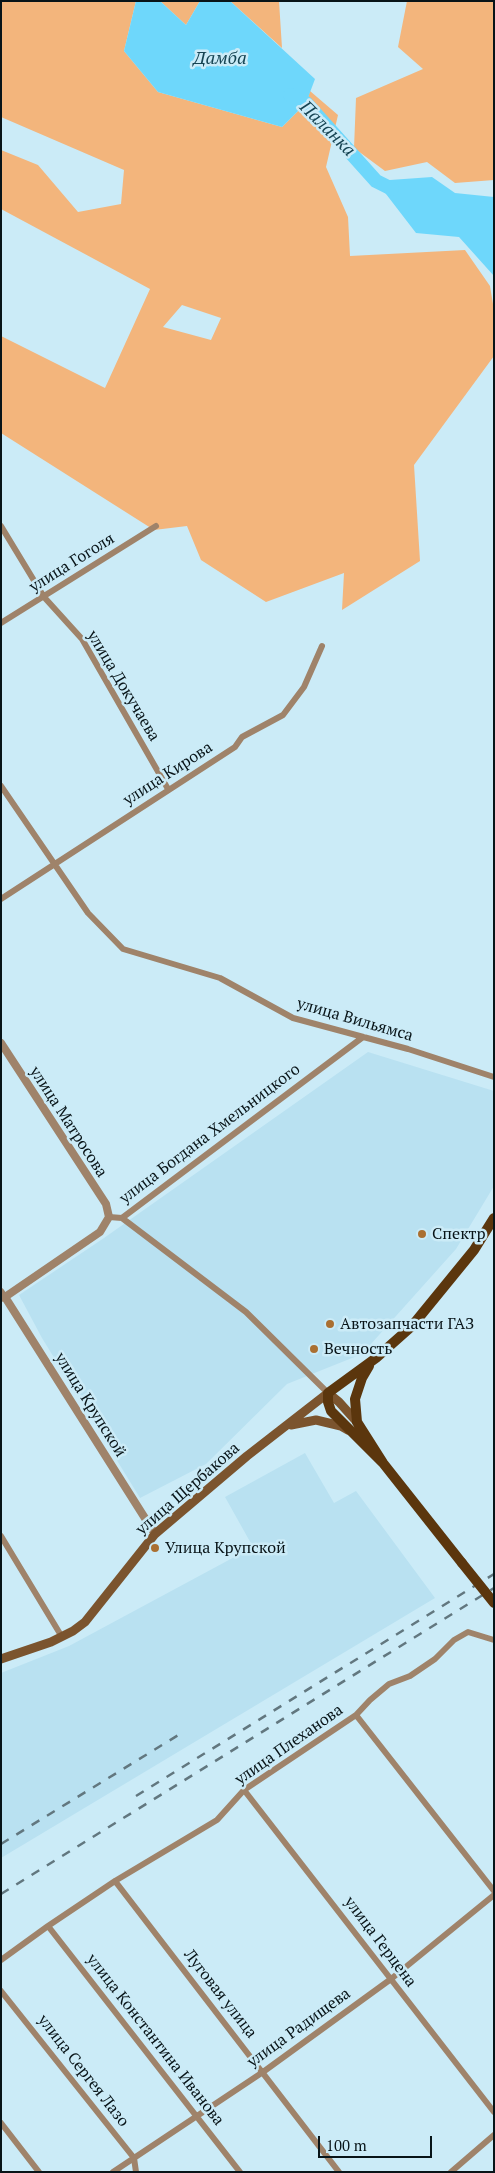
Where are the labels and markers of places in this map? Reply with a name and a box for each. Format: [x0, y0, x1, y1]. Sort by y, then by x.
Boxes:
place label: Спектр [432, 1224, 486, 1244]
marker: Спектр [416, 1228, 428, 1240]
place label: Автозапчасти ГАЗ [340, 1314, 474, 1334]
marker: Автозапчасти ГАЗ [324, 1318, 336, 1330]
place label: Вечность [324, 1339, 392, 1359]
marker: Вечность [308, 1343, 320, 1355]
place label: Улица Крупской [165, 1538, 286, 1558]
marker: Улица Крупской [149, 1542, 161, 1554]

